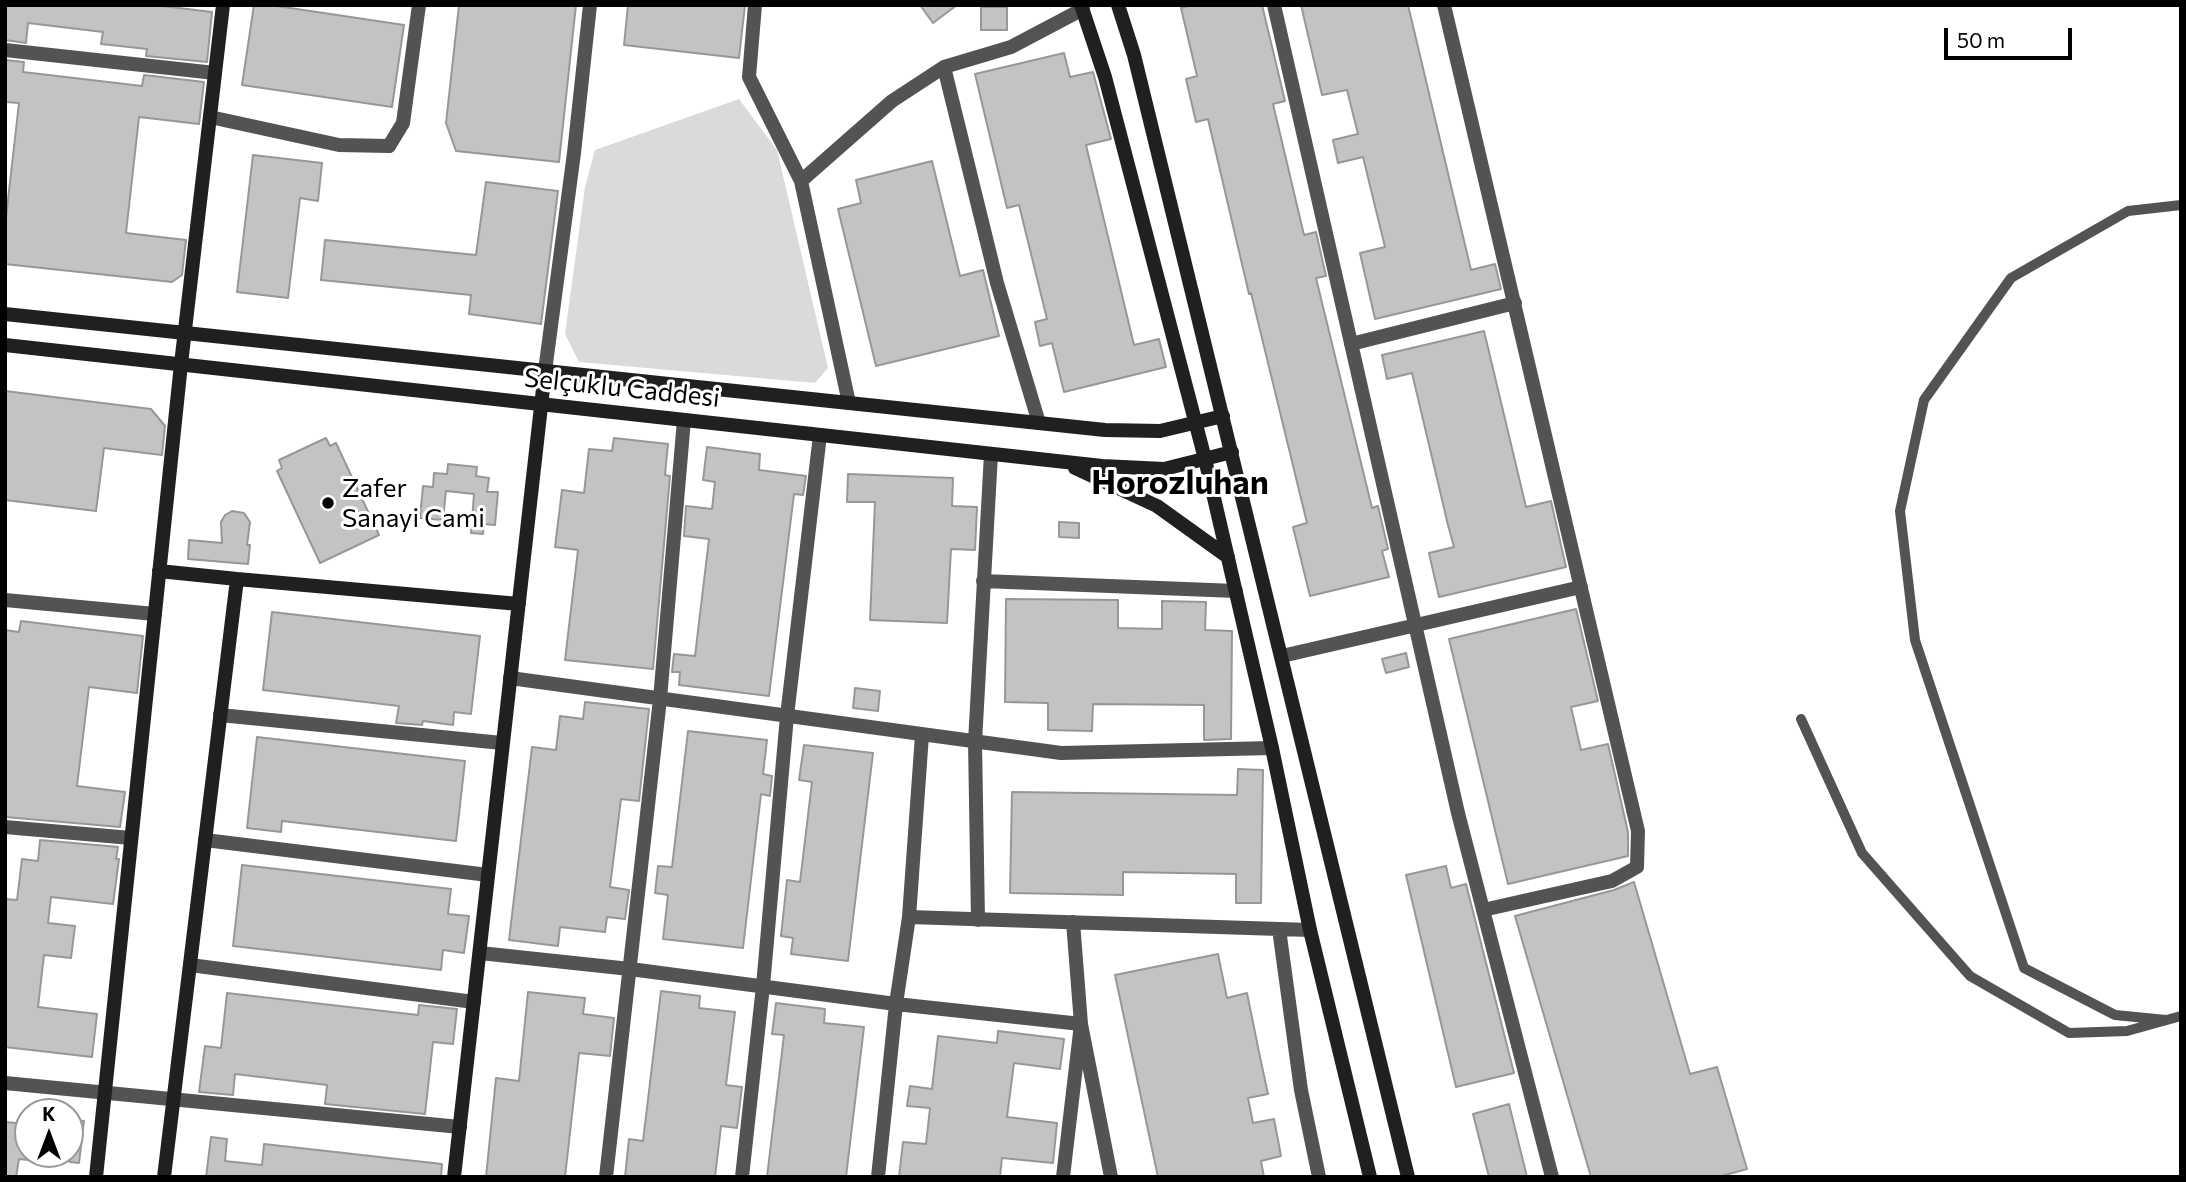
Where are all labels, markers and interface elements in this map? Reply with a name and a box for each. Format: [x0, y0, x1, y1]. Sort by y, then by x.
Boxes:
scale bar [1948, 14, 2076, 58]
text: 50 m [1957, 27, 2005, 52]
street label: Selçuklu Caddesi [523, 362, 721, 414]
district label: Horozluhan [1091, 463, 1269, 503]
place label: Zafer Sanayi Cami [342, 472, 485, 534]
marker: Zafer Sanayi Cami [320, 495, 336, 511]
north arrow [14, 1098, 84, 1168]
text: K [42, 1102, 56, 1125]

